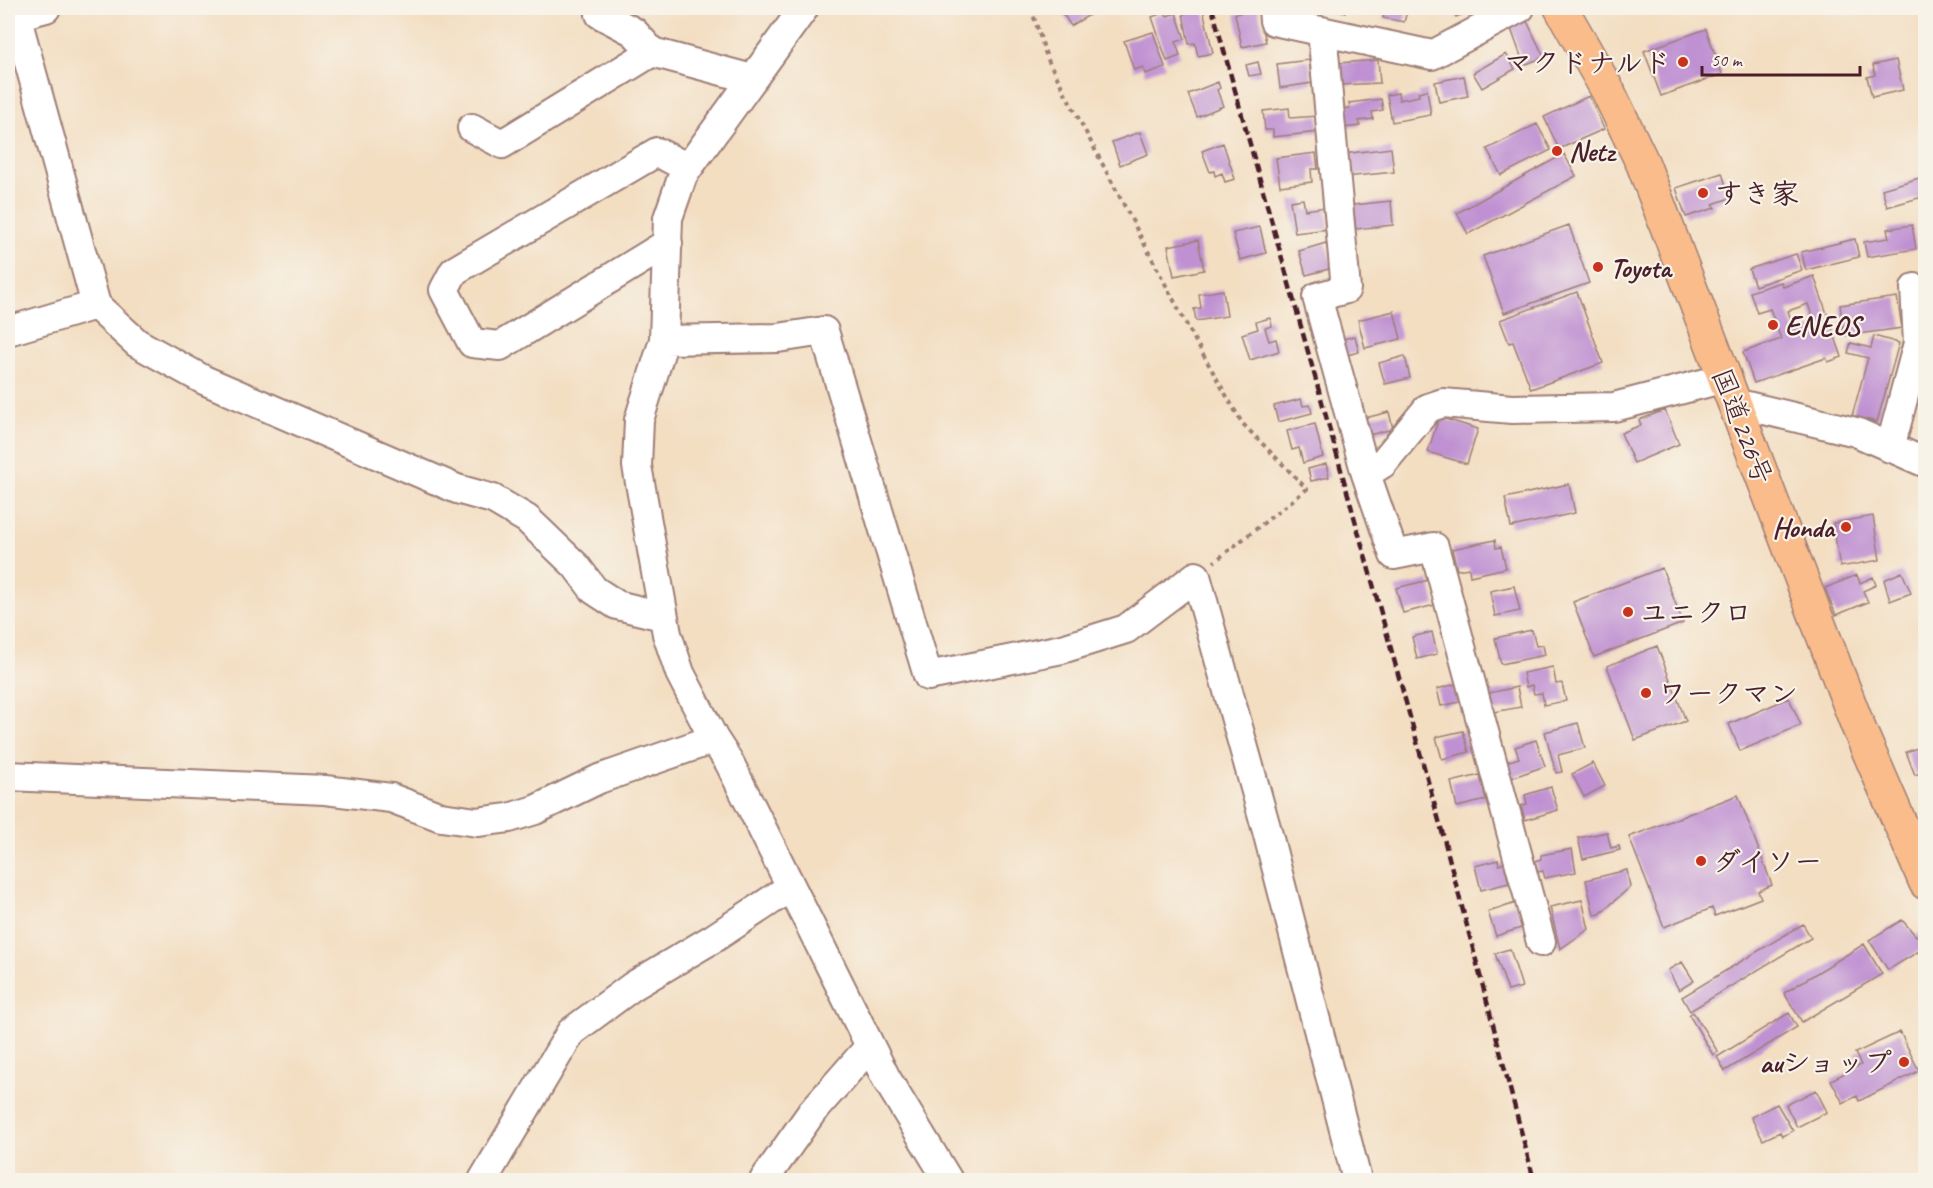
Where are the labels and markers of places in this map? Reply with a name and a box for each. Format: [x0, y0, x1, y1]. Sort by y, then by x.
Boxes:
place label: マクドナルド [1504, 45, 1671, 80]
marker: マクドナルド [1676, 55, 1690, 69]
place label: Netz [1569, 134, 1617, 169]
marker: Netz [1550, 144, 1564, 158]
place label: すき家 [1715, 176, 1799, 211]
marker: すき家 [1696, 186, 1710, 200]
place label: Toyota [1610, 250, 1673, 285]
marker: Toyota [1591, 260, 1605, 274]
place label: ENEOS [1785, 308, 1864, 343]
marker: ENEOS [1766, 318, 1780, 332]
place label: Honda [1772, 510, 1837, 545]
marker: Honda [1839, 520, 1853, 534]
place label: ユニクロ [1640, 595, 1753, 630]
marker: ユニクロ [1621, 605, 1635, 619]
place label: ワークマン [1658, 676, 1798, 711]
marker: ワークマン [1639, 686, 1653, 700]
place label: ダイソー [1713, 844, 1822, 879]
marker: ダイソー [1694, 854, 1708, 868]
place label: auショップ [1759, 1045, 1892, 1080]
marker: auショップ [1897, 1055, 1911, 1069]

